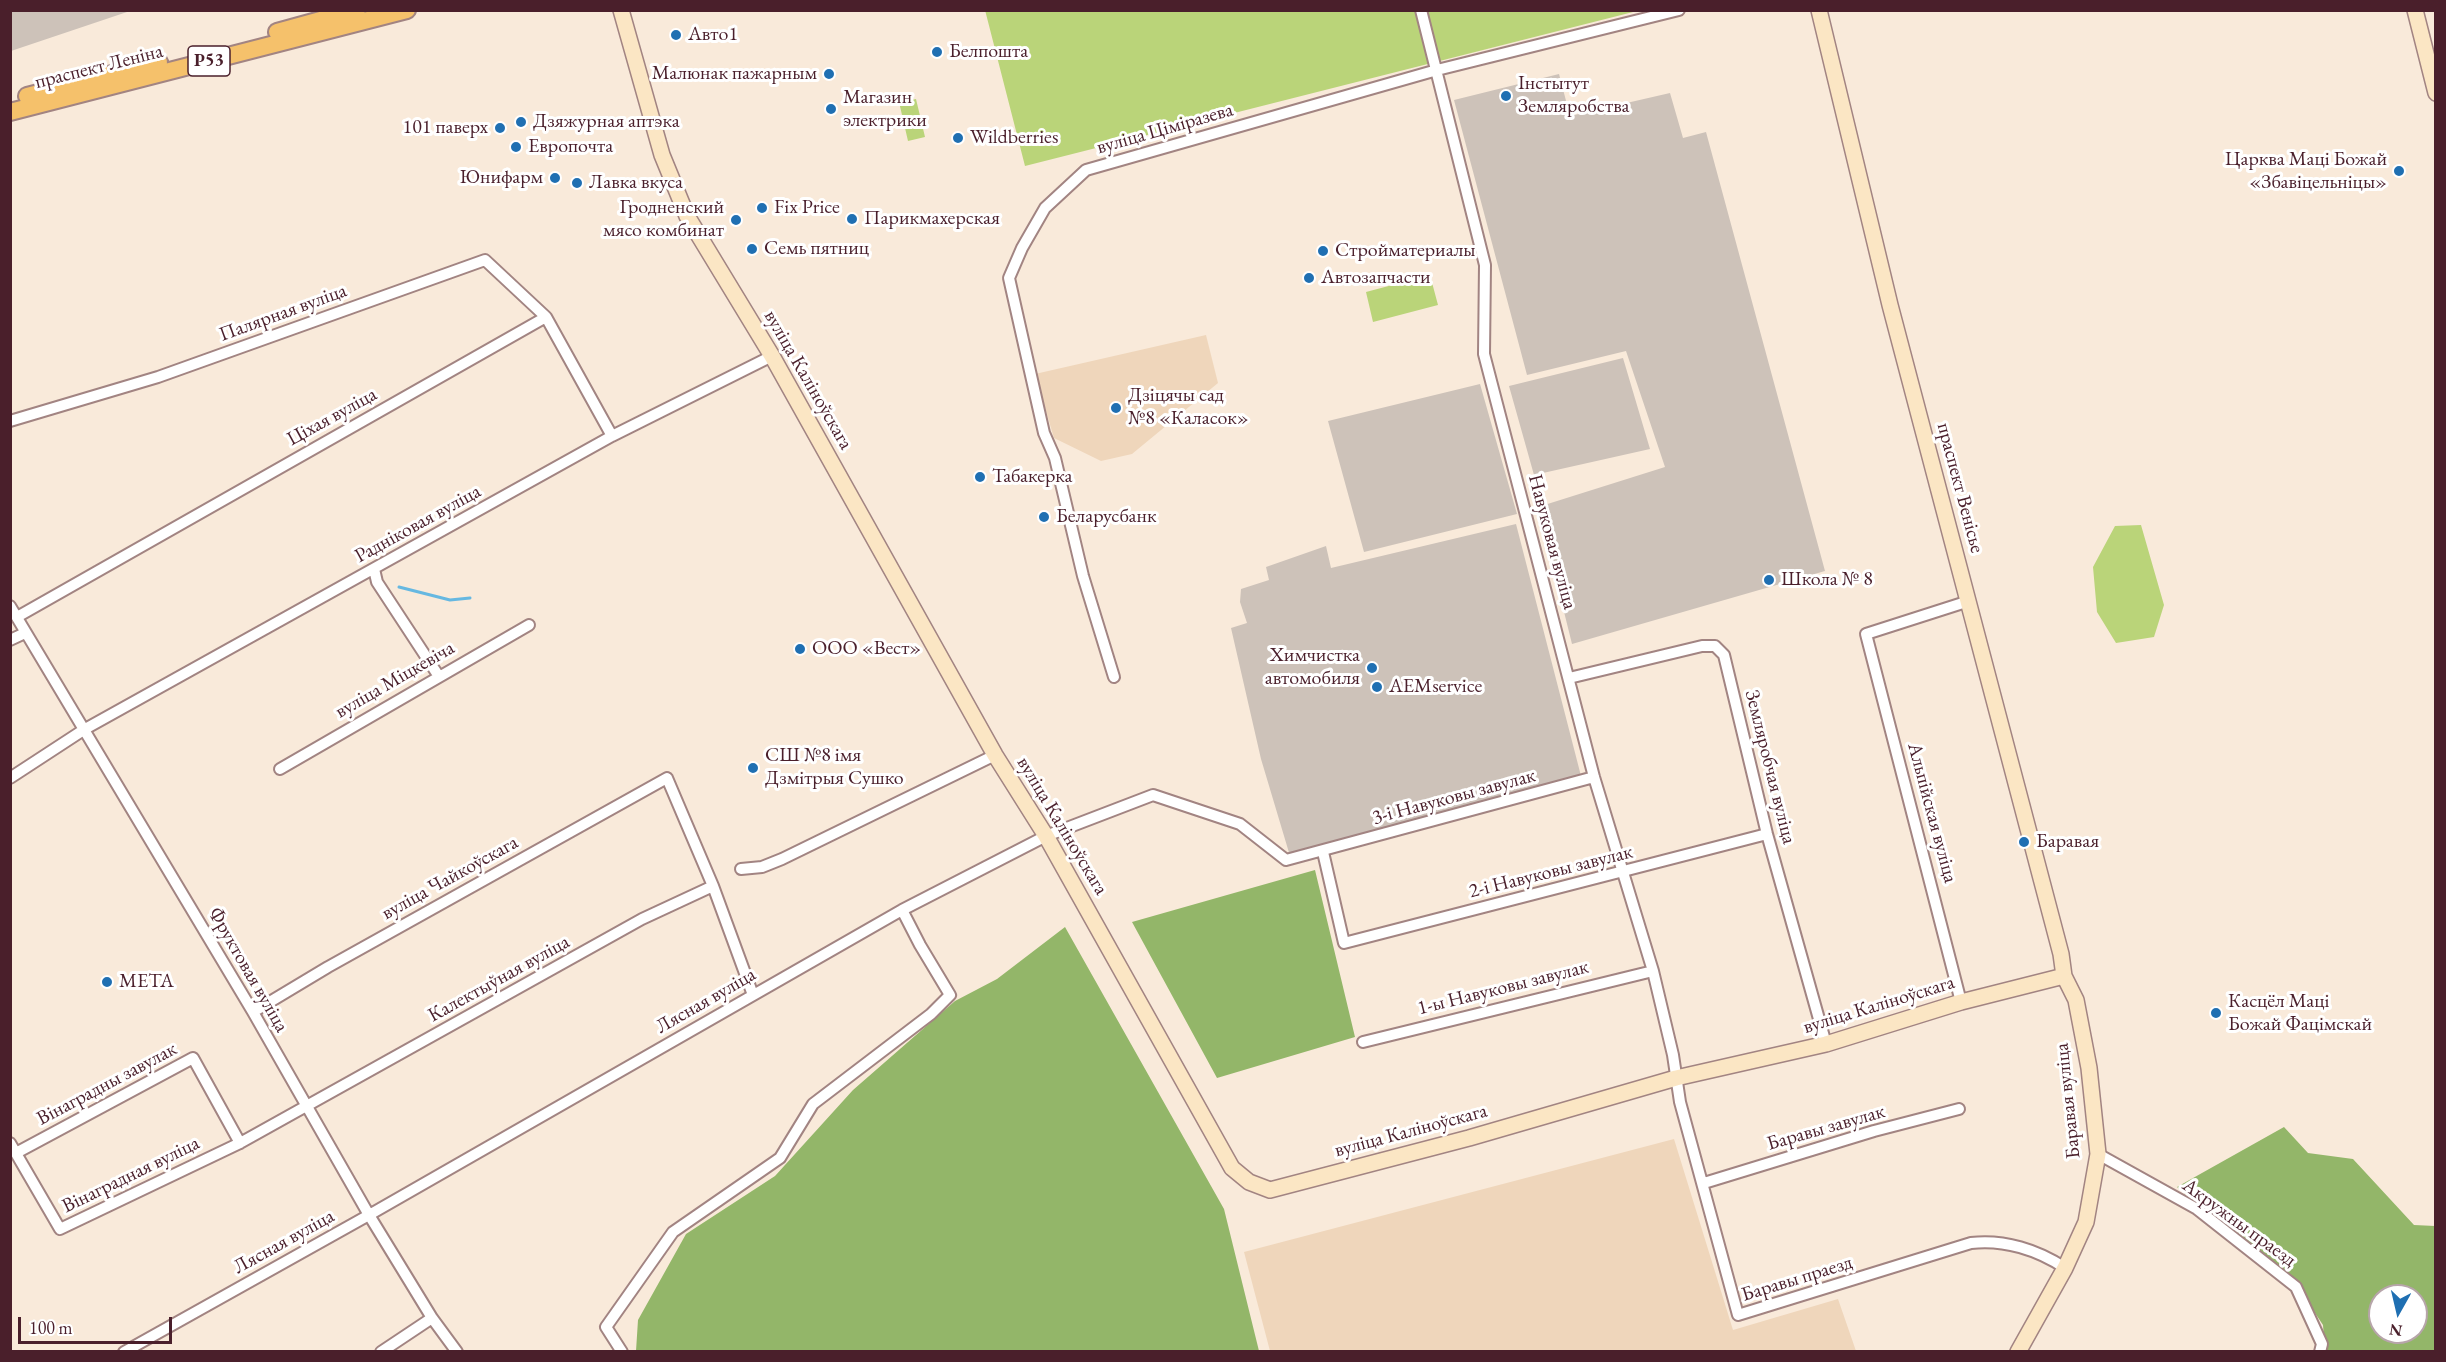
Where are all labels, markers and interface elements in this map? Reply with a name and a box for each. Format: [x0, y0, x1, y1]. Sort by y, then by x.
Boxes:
place label: Авто1 [688, 23, 738, 47]
marker: Авто1 [669, 28, 683, 42]
street label: праспект Леніна [32, 39, 166, 95]
place label: Белпошта [949, 40, 1028, 64]
marker: Белпошта [930, 45, 944, 59]
road number: Р53 [188, 46, 230, 76]
place label: Малюнак пажарным [652, 62, 817, 86]
marker: Малюнак пажарным [822, 67, 836, 81]
place label: Інстытут Земляробства [1518, 72, 1630, 119]
place label: Магазин электрики [843, 86, 927, 133]
marker: Інстытут Земляробства [1499, 89, 1513, 103]
street label: вуліца Ціміразева [1094, 98, 1236, 160]
marker: Магазин электрики [824, 102, 838, 116]
place label: Дзяжурная аптэка [533, 110, 680, 134]
marker: Дзяжурная аптэка [514, 115, 528, 129]
place label: 101 паверх [403, 116, 488, 140]
marker: 101 паверх [493, 121, 507, 135]
place label: Wildberries [970, 126, 1058, 150]
marker: Wildberries [951, 131, 965, 145]
place label: Европочта [528, 135, 613, 159]
marker: Европочта [509, 140, 523, 154]
place label: Царква Маці Божай «Збавіцельніцы» [2225, 148, 2387, 195]
marker: Царква Маці Божай «Збавіцельніцы» [2392, 164, 2406, 178]
place label: Юнифарм [460, 166, 543, 190]
marker: Юнифарм [548, 171, 562, 185]
place label: Лавка вкуса [589, 171, 683, 195]
marker: Лавка вкуса [570, 176, 584, 190]
place label: Гродненский мясо комбинат [603, 196, 724, 243]
place label: Fix Price [774, 196, 840, 220]
marker: Fix Price [755, 201, 769, 215]
place label: Парикмахерская [864, 207, 1000, 231]
marker: Парикмахерская [845, 212, 859, 226]
marker: Гродненский мясо комбинат [729, 213, 743, 227]
place label: Семь пятниц [764, 237, 869, 261]
place label: Стройматериалы [1335, 239, 1475, 263]
marker: Семь пятниц [745, 242, 759, 256]
marker: Стройматериалы [1316, 244, 1330, 258]
place label: Автозапчасти [1321, 266, 1431, 290]
marker: Автозапчасти [1302, 271, 1316, 285]
street label: Палярная вуліца [216, 279, 350, 347]
street label: вуліца Каліноўскага [758, 306, 858, 454]
street label: Ціхая вуліца [283, 383, 381, 451]
place label: Дзіцячы сад №8 «Каласок» [1128, 384, 1249, 431]
marker: Дзіцячы сад №8 «Каласок» [1109, 401, 1123, 415]
street label: праспект Венісье [1931, 420, 1989, 556]
place label: Табакерка [992, 465, 1073, 489]
marker: Табакерка [973, 470, 987, 484]
street label: Навуковая вуліца [1522, 472, 1582, 612]
street label: Радніковая вуліца [351, 480, 485, 568]
place label: Беларусбанк [1056, 505, 1156, 529]
marker: Беларусбанк [1037, 510, 1051, 524]
place label: Школа № 8 [1781, 568, 1873, 592]
marker: Школа № 8 [1762, 573, 1776, 587]
street label: вуліца Міцкевіча [331, 636, 459, 724]
place label: ООО «Вест» [812, 637, 921, 661]
marker: ООО «Вест» [793, 642, 807, 656]
place label: Химчистка автомобиля [1265, 644, 1360, 691]
marker: Химчистка автомобиля [1365, 661, 1379, 675]
place label: AEMservice [1389, 675, 1482, 699]
marker: AEMservice [1370, 680, 1384, 694]
street label: Земляробчая вуліца [1739, 687, 1801, 847]
street label: Альпійская вуліца [1902, 740, 1962, 886]
place label: СШ №8 імя Дзмітрыя Сушко [765, 744, 904, 791]
street label: вуліца Каліноўскага [1011, 752, 1113, 900]
marker: СШ №8 імя Дзмітрыя Сушко [746, 761, 760, 775]
street label: 3-і Навуковы завулак [1370, 764, 1538, 830]
place label: Баравая [2036, 830, 2099, 854]
street label: вуліца Чайкоўскага [378, 831, 522, 925]
marker: Баравая [2017, 835, 2031, 849]
street label: 2-і Навуковы завулак [1467, 840, 1635, 904]
street label: Фруктовая вуліца [203, 903, 293, 1037]
street label: Калектыўная вуліца [424, 930, 574, 1028]
street label: 1-ы Навуковы завулак [1415, 955, 1591, 1021]
street label: Лясная вуліца [652, 963, 760, 1039]
place label: МЕТА [119, 970, 174, 994]
street label: вуліца Каліноўскага [1800, 971, 1958, 1039]
marker: МЕТА [100, 975, 114, 989]
place label: Касцёл Маці Божай Фацімскай [2228, 990, 2372, 1037]
marker: Касцёл Маці Божай Фацімскай [2209, 1006, 2223, 1020]
street label: Вінаградны завулак [33, 1037, 181, 1131]
street label: Баравая вуліца [2050, 1042, 2086, 1160]
street label: вуліца Каліноўскага [1332, 1099, 1490, 1163]
street label: Баравы завулак [1764, 1100, 1888, 1156]
street label: Вінаградная вуліца [58, 1131, 204, 1219]
street label: Акружны праезд [2177, 1174, 2301, 1272]
street label: Лясная вуліца [229, 1204, 339, 1280]
street label: Баравы праезд [1739, 1251, 1855, 1307]
north arrow [2368, 1284, 2428, 1344]
scale bar [21, 1305, 176, 1343]
text: 100 m [29, 1316, 73, 1339]
text: N [2388, 1319, 2404, 1342]

